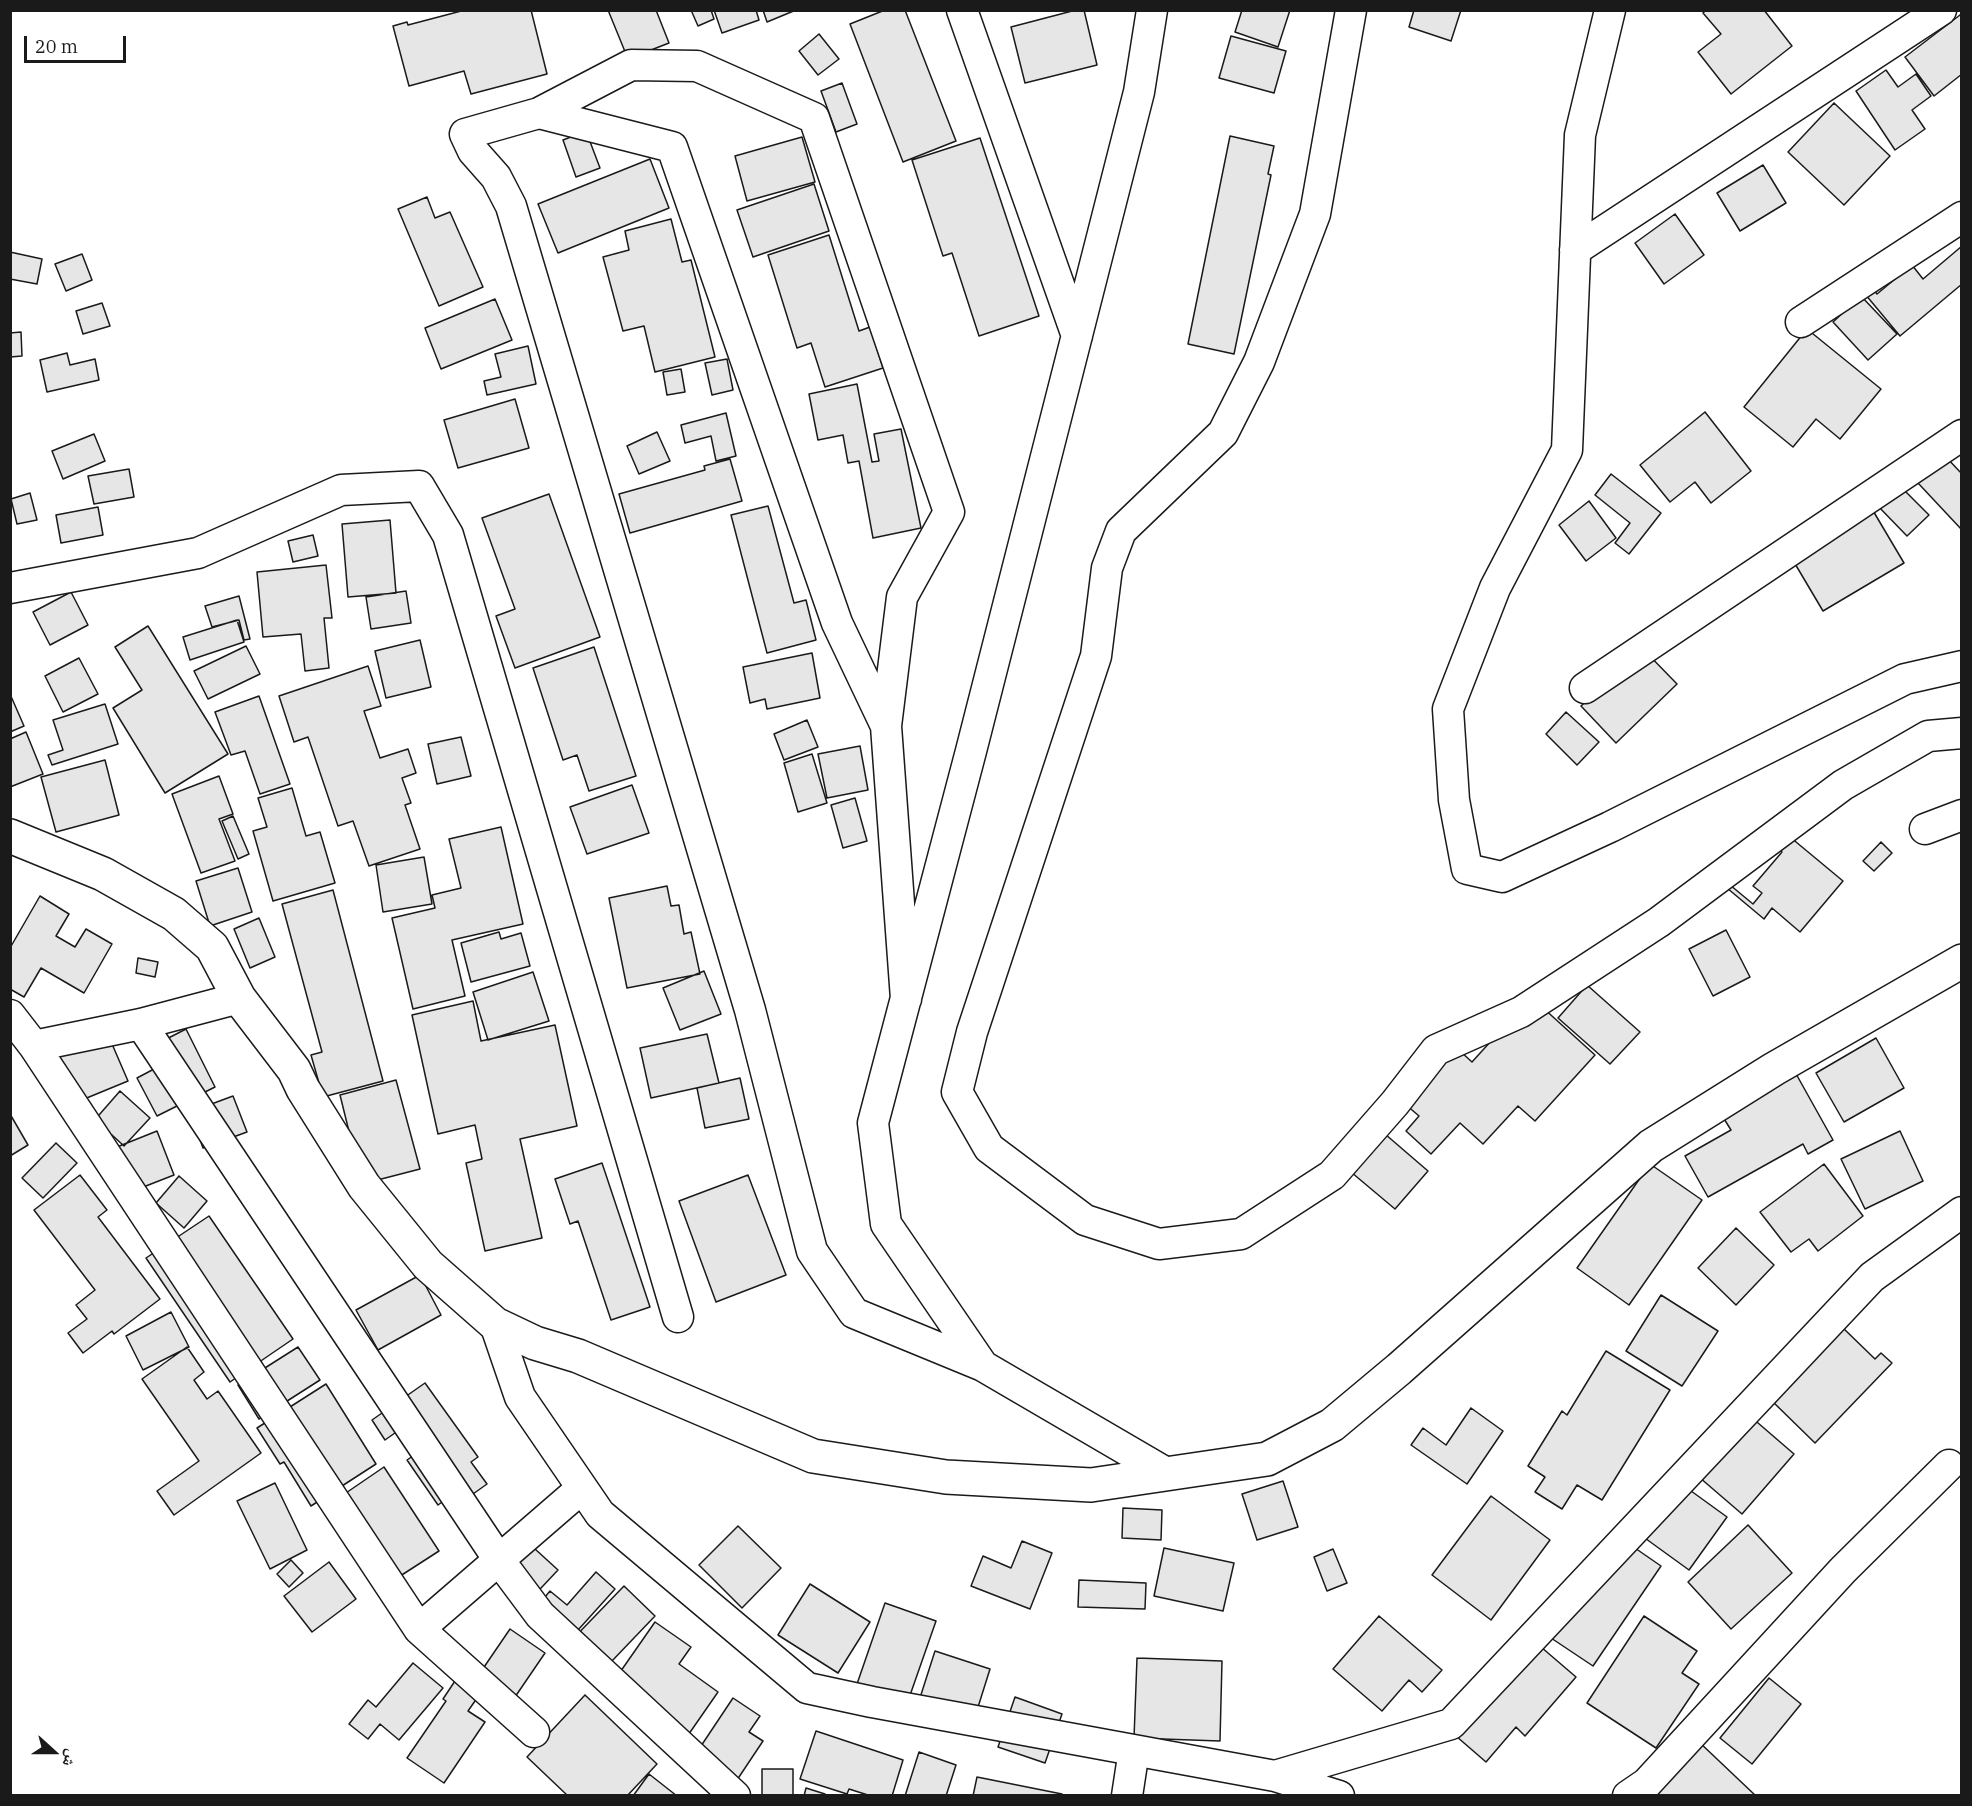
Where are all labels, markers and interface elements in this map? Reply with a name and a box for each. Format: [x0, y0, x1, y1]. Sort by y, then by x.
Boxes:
scale bar [27, 24, 129, 62]
text: 20 m [35, 35, 78, 58]
north arrow [24, 1722, 84, 1782]
text: ش [58, 1747, 83, 1770]

